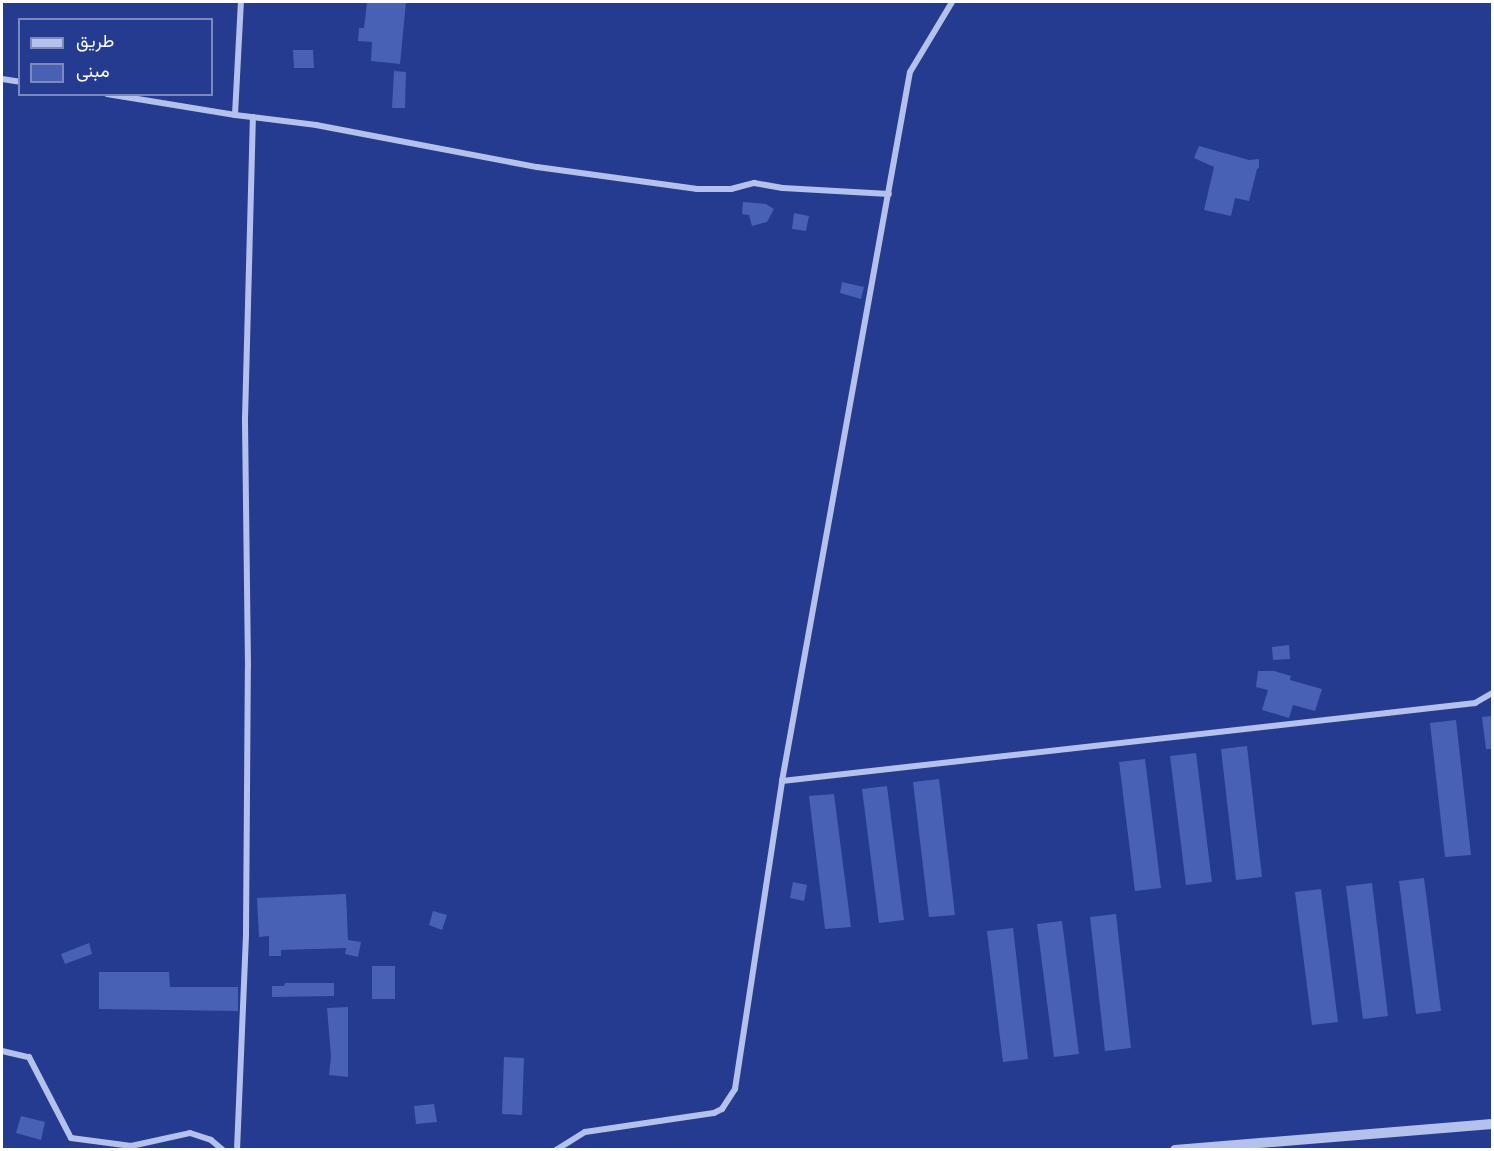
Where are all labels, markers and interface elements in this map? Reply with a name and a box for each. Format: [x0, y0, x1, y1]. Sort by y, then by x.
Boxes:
legend [18, 18, 213, 96]
text: طريق [76, 30, 114, 51]
text: مبنى [76, 60, 110, 81]

